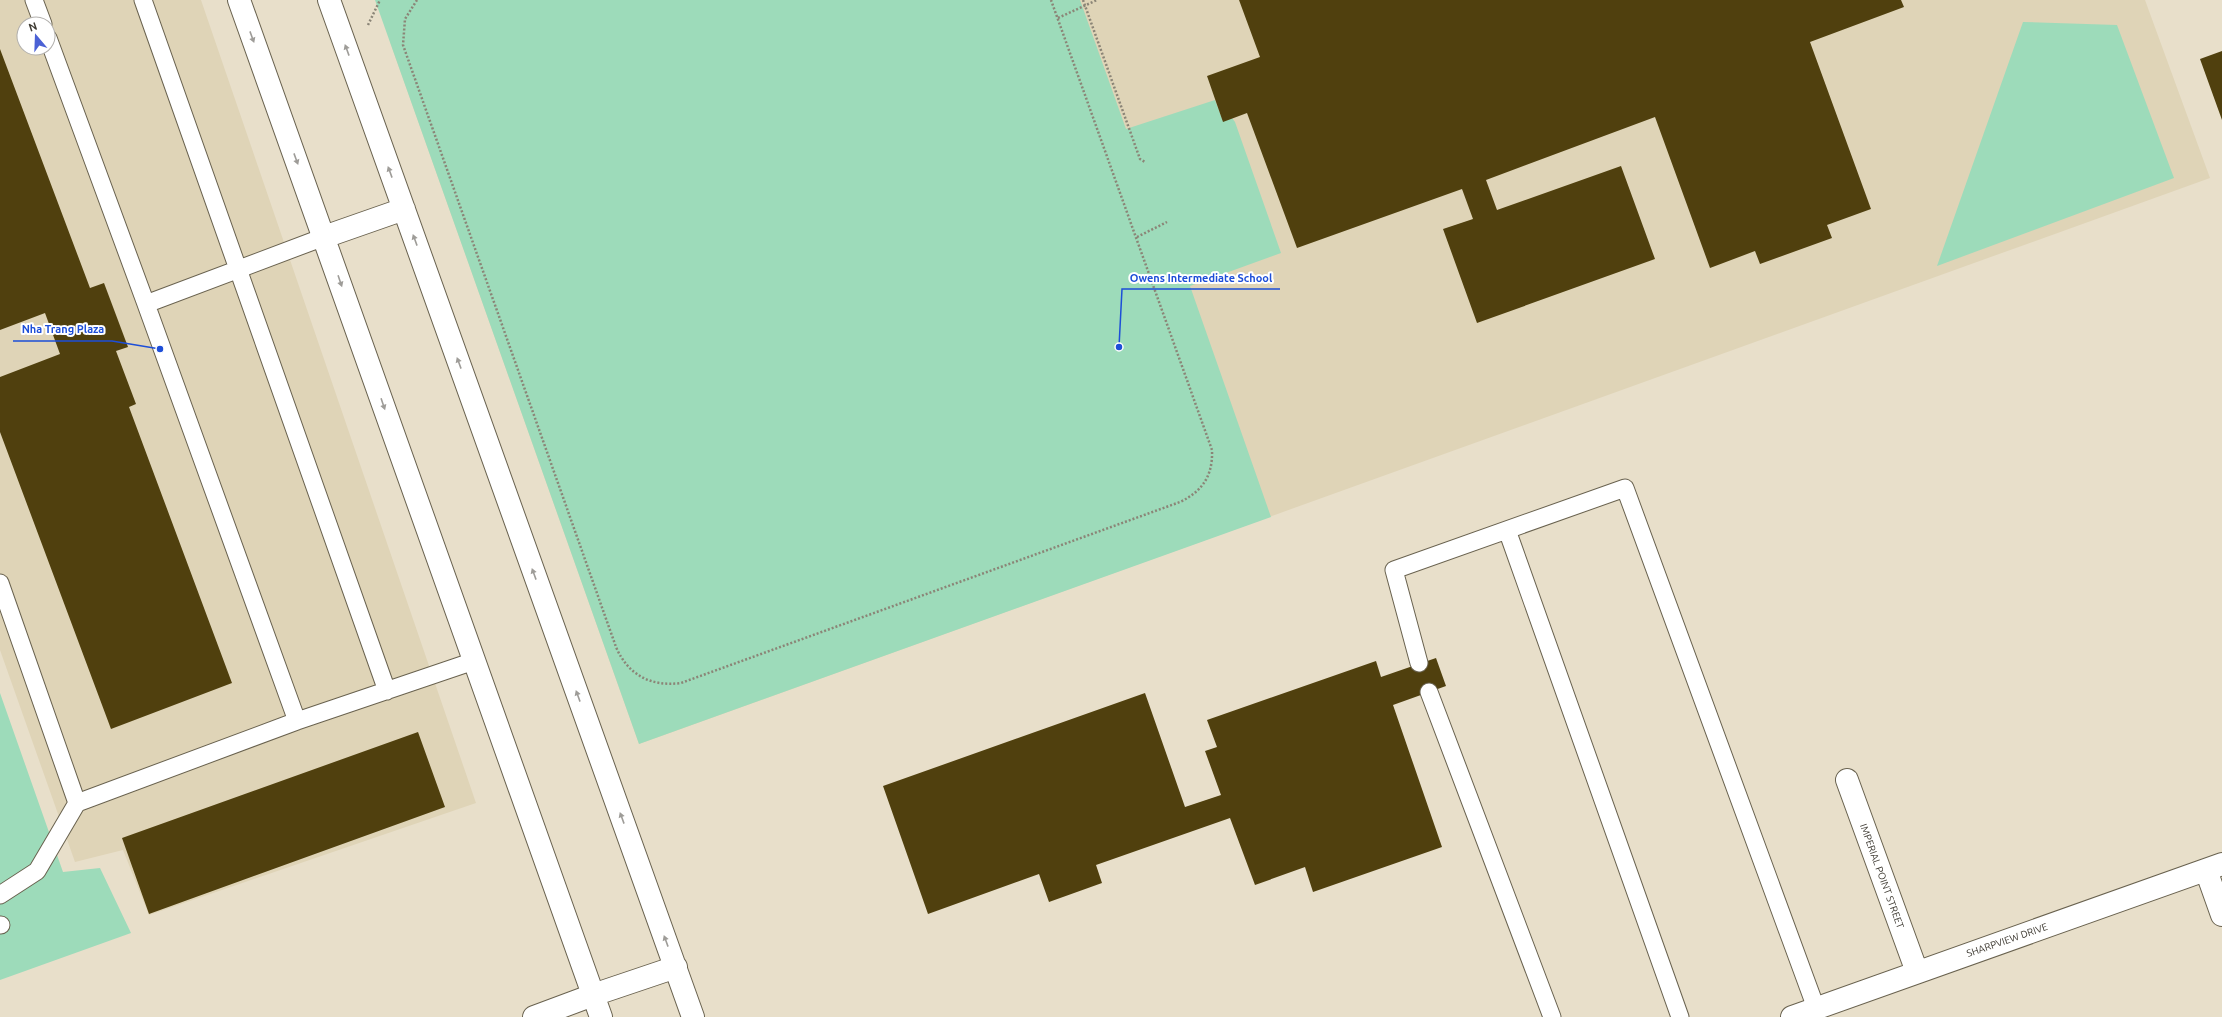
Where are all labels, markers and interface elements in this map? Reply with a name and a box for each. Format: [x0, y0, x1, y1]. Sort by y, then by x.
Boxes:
north arrow [16, 16, 56, 56]
text: N [27, 20, 39, 34]
one-way arrow [249, 31, 255, 43]
one-way arrow [343, 44, 349, 56]
one-way arrow [293, 153, 299, 165]
one-way arrow [387, 166, 393, 178]
one-way arrow [411, 234, 417, 246]
callout: Owens Intermediate School [1122, 266, 1280, 289]
text: Owens Intermediate School [1130, 272, 1273, 284]
one-way arrow [337, 276, 343, 288]
callout: Nha Trang Plaza [13, 318, 112, 341]
text: Nha Trang Plaza [22, 323, 104, 335]
one-way arrow [455, 356, 461, 368]
one-way arrow [381, 398, 387, 410]
one-way arrow [531, 567, 537, 579]
one-way arrow [575, 690, 581, 702]
one-way arrow [619, 812, 625, 824]
street label: IMPERIAL POINT STREET [1858, 822, 1906, 930]
street label: SHARPVIEW DRIVE [1965, 921, 2049, 959]
one-way arrow [663, 934, 669, 946]

